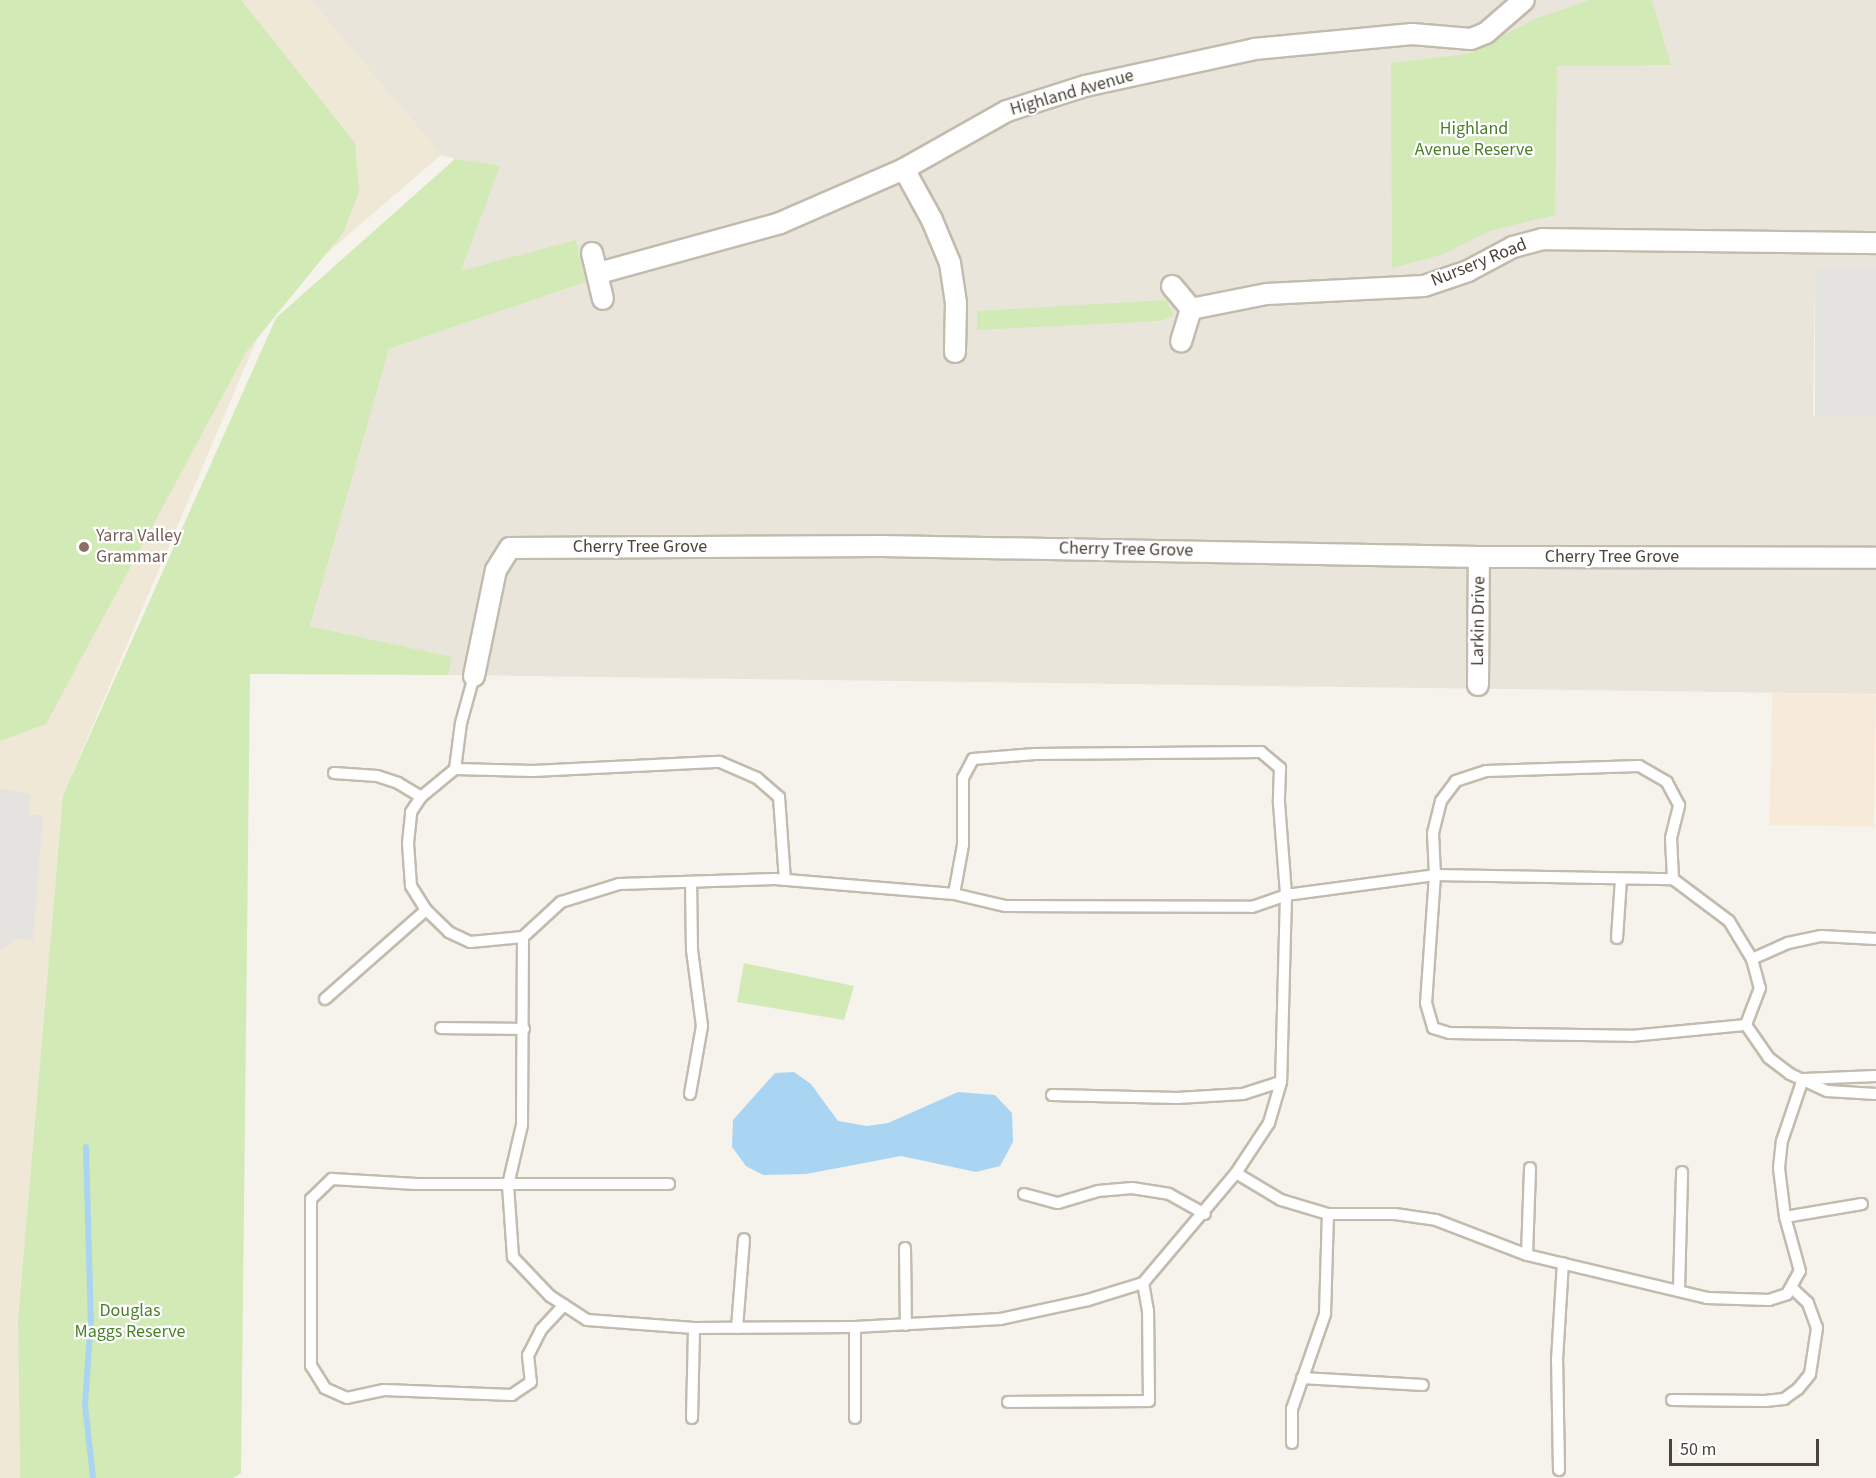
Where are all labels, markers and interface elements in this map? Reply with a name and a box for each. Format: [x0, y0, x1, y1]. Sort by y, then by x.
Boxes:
street label: Highland Avenue [1008, 65, 1136, 121]
park label: Highland Avenue Reserve [1415, 119, 1533, 162]
street label: Nursery Road [1428, 234, 1530, 292]
place label: Yarra Valley Grammar [96, 526, 182, 568]
street label: Cherry Tree Grove [573, 536, 707, 558]
street label: Cherry Tree Grove [1059, 538, 1193, 562]
marker: Yarra Valley Grammar [77, 540, 91, 554]
street label: Cherry Tree Grove [1545, 546, 1679, 568]
street label: Larkin Drive [1467, 576, 1491, 666]
park label: Douglas Maggs Reserve [75, 1301, 185, 1344]
scale bar [1672, 1427, 1822, 1465]
text: 50 m [1680, 1437, 1716, 1462]

